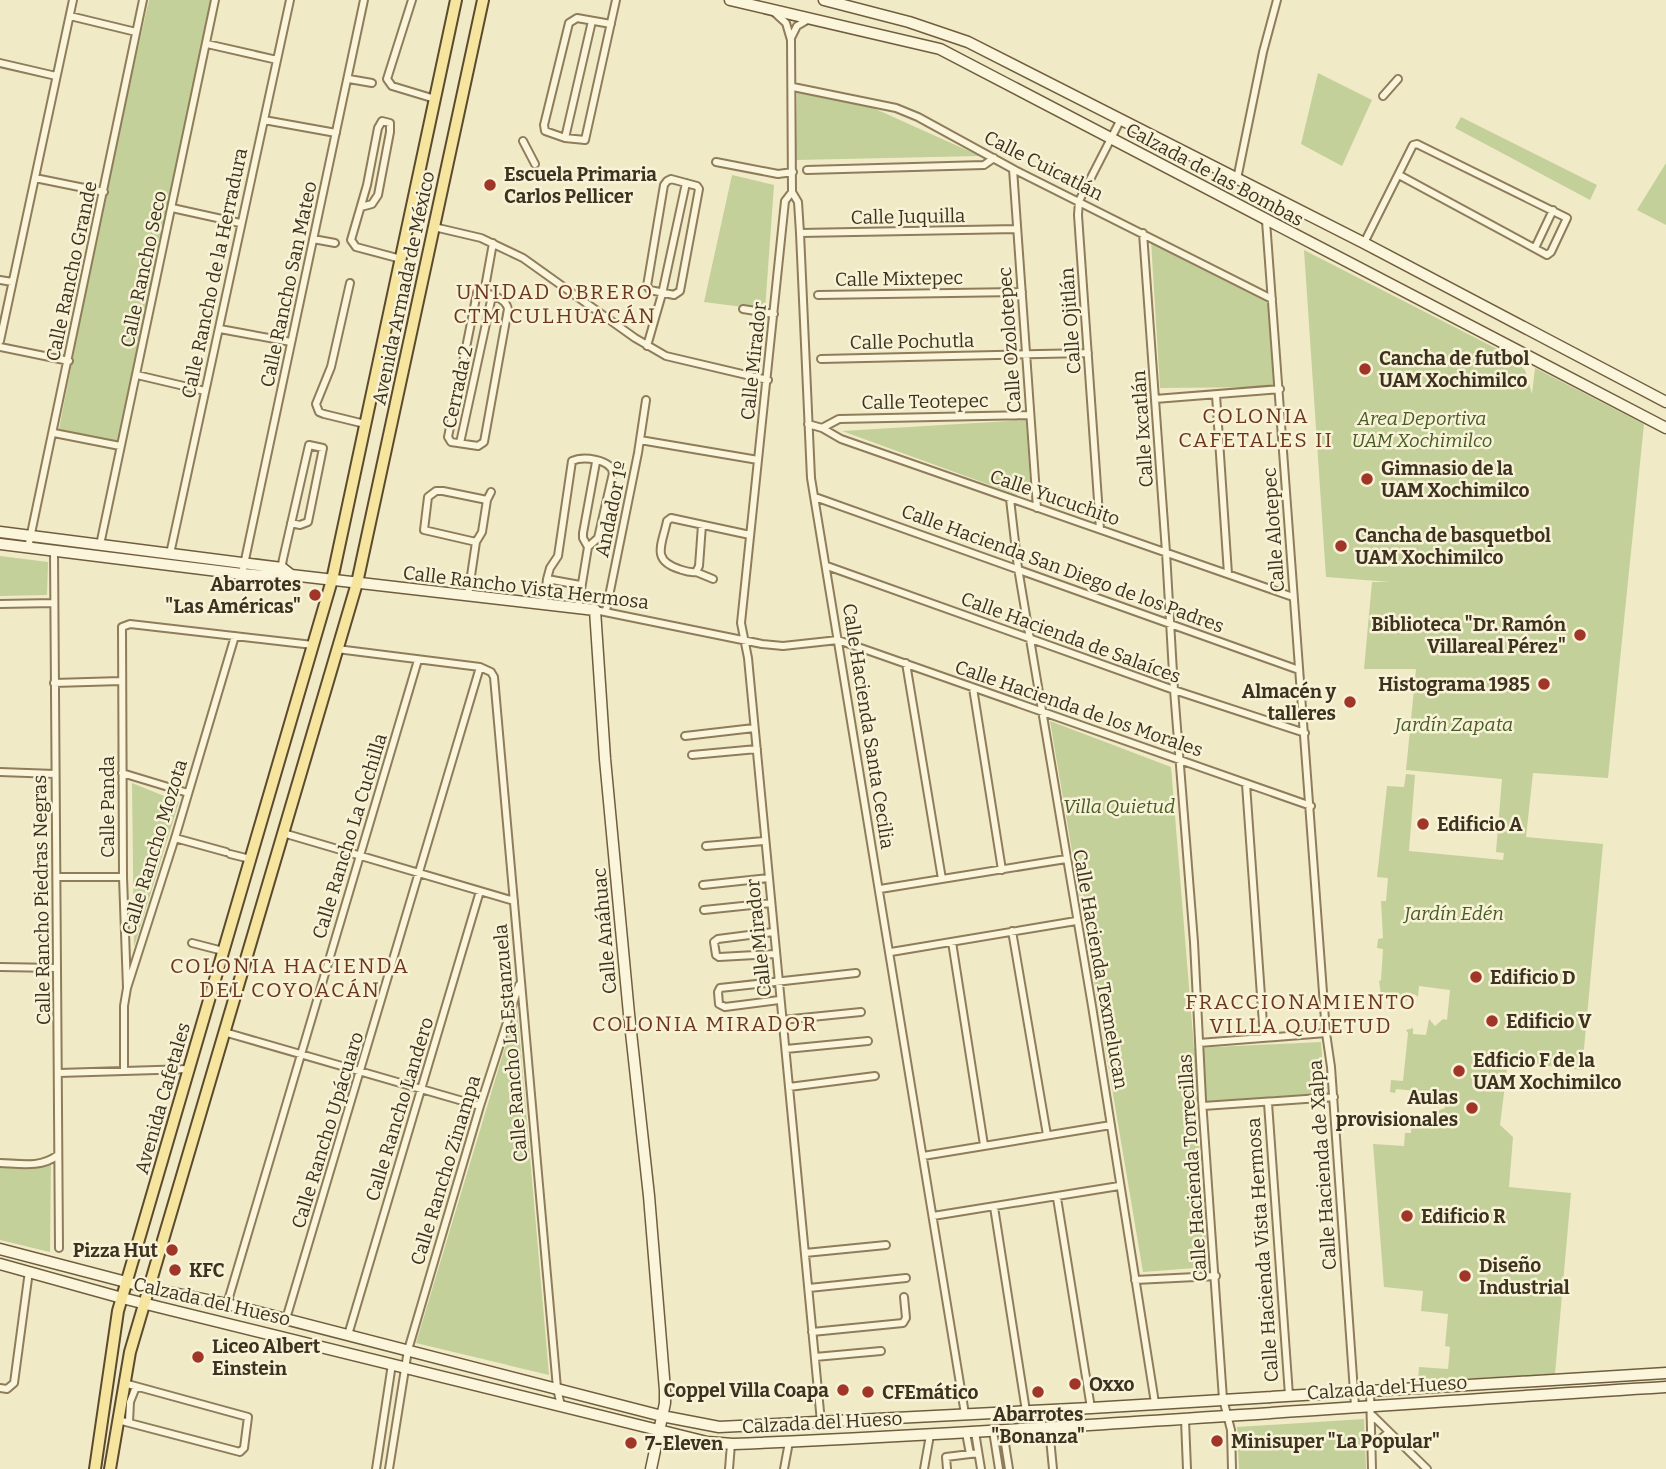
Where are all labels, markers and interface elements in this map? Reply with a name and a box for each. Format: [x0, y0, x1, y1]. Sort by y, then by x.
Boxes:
street label: Calzada de las Bombas [1122, 118, 1308, 231]
street label: Calle Cuicatlán [980, 126, 1107, 205]
street label: Calle Rancho de la Herradura [177, 145, 252, 400]
place label: Escuela Primaria Carlos Pellicer [504, 163, 657, 208]
street label: Avenida Armada de México [367, 169, 440, 407]
marker: Escuela Primaria Carlos Pellicer [482, 177, 498, 193]
street label: Calle Rancho Grande [41, 179, 102, 363]
street label: Calle Rancho San Mateo [255, 179, 322, 389]
street label: Calle Rancho Seco [116, 188, 171, 350]
street label: Calle Juquilla [850, 204, 966, 229]
street label: Calle Mixtepec [835, 266, 964, 291]
street label: Calle Ozolotepec [993, 266, 1026, 414]
street label: Calle Ojitlán [1055, 267, 1086, 375]
district label: UNIDAD OBRERO CTM CULHUACÁN [453, 279, 657, 329]
street label: Calle Mirador [736, 300, 771, 421]
street label: Calle Pochutla [850, 329, 975, 354]
street label: Cerrada 2 [438, 344, 477, 431]
place label: Cancha de futbol UAM Xochimilco [1379, 347, 1529, 392]
marker: Cancha de futbol UAM Xochimilco [1357, 361, 1373, 377]
street label: Calle Ixcatlán [1127, 370, 1158, 488]
street label: Calle Teotepec [861, 389, 989, 414]
district label: COLONIA CAFETALES II [1178, 403, 1334, 453]
park label: Area Deportiva UAM Xochimilco [1352, 407, 1492, 452]
place label: Gimnasio de la UAM Xochimilco [1381, 457, 1530, 502]
street label: Andador 1º [590, 459, 633, 559]
street label: Calle Yucuchito [987, 464, 1123, 531]
street label: Calle Alotepec [1258, 466, 1289, 593]
marker: Gimnasio de la UAM Xochimilco [1359, 471, 1375, 487]
street label: Calle Hacienda San Diego de los Padres [898, 499, 1227, 638]
place label: Cancha de basquetbol UAM Xochimilco [1355, 524, 1551, 569]
marker: Cancha de basquetbol UAM Xochimilco [1333, 538, 1349, 554]
street label: Calle Rancho Vista Hermosa [402, 561, 651, 614]
place label: Abarrotes "Las Américas" [165, 573, 301, 618]
marker: Abarrotes "Las Américas" [307, 587, 323, 603]
street label: Calle Hacienda de Salaíces [958, 587, 1184, 688]
street label: Calle Hacienda Santa Cecilia [838, 602, 899, 851]
place label: Biblioteca "Dr. Ramón Villareal Pérez" [1371, 613, 1567, 658]
marker: Biblioteca "Dr. Ramón Villareal Pérez" [1572, 627, 1588, 643]
street label: Calle Hacienda de los Morales [952, 655, 1206, 762]
place label: Histograma 1985 [1378, 673, 1530, 696]
marker: Histograma 1985 [1536, 676, 1552, 692]
place label: Almacén y talleres [1242, 680, 1336, 725]
marker: Almacén y talleres [1342, 694, 1358, 710]
park label: Jardín Zapata [1393, 713, 1513, 736]
street label: Calle Rancho La Cuchilla [307, 730, 392, 942]
street label: Calle Panda [96, 755, 119, 858]
street label: Calle Rancho Mozota [117, 756, 192, 938]
street label: Calle Rancho Piedras Negras [28, 775, 55, 1025]
park label: Villa Quietud [1063, 795, 1175, 818]
place label: Edificio A [1437, 813, 1523, 836]
marker: Edificio A [1415, 816, 1431, 832]
street label: Calle Hacienda Texmelucan [1068, 847, 1133, 1091]
street label: Calle Anáhuac [588, 867, 621, 995]
street label: Calle Mirador [741, 877, 776, 998]
park label: Jardín Edén [1402, 902, 1504, 925]
street label: Calle Rancho La Estanzuela [489, 922, 532, 1163]
district label: COLONIA HACIENDA DEL COYOACÁN [170, 953, 410, 1003]
place label: Edificio D [1490, 966, 1576, 989]
marker: Edificio D [1468, 969, 1484, 985]
district label: FRACCIONAMIENTO VILLA QUIETUD [1185, 989, 1417, 1039]
place label: Edificio V [1506, 1010, 1592, 1033]
district label: COLONIA MIRADOR [592, 1011, 818, 1037]
marker: Edificio V [1484, 1013, 1500, 1029]
street label: Calle Rancho Landero [361, 1014, 438, 1204]
street label: Avenida Cafetales [130, 1020, 195, 1177]
street label: Calle Rancho Upácuaro [287, 1029, 368, 1231]
place label: Edficio F de la UAM Xochimilco [1473, 1049, 1622, 1094]
street label: Calle Hacienda Torrecillas [1173, 1053, 1212, 1283]
street label: Calle Hacienda de Xalpa [1304, 1058, 1341, 1271]
marker: Edficio F de la UAM Xochimilco [1451, 1063, 1467, 1079]
street label: Calle Rancho Zinampa [406, 1072, 486, 1268]
place label: Aulas provisionales [1336, 1086, 1458, 1131]
marker: Aulas provisionales [1464, 1100, 1480, 1116]
street label: Calle Hacienda Vista Hermosa [1242, 1116, 1283, 1383]
place label: Edificio R [1421, 1205, 1506, 1228]
marker: Edificio R [1399, 1208, 1415, 1224]
place label: Pizza Hut [73, 1239, 158, 1262]
marker: Pizza Hut [164, 1242, 180, 1258]
place label: Diseño Industrial [1479, 1254, 1570, 1299]
place label: KFC [189, 1259, 224, 1282]
marker: KFC [167, 1262, 183, 1278]
marker: Diseño Industrial [1457, 1268, 1473, 1284]
street label: Calzada del Hueso [131, 1272, 293, 1331]
place label: Liceo Albert Einstein [212, 1335, 321, 1380]
marker: Liceo Albert Einstein [190, 1349, 206, 1365]
street label: Calzada del Hueso [1306, 1370, 1468, 1405]
place label: Oxxo [1089, 1373, 1135, 1396]
marker: Oxxo [1067, 1376, 1083, 1392]
place label: Coppel Villa Coapa [664, 1379, 829, 1402]
place label: CFEmático [882, 1381, 979, 1404]
marker: Coppel Villa Coapa [835, 1382, 851, 1398]
marker: CFEmático [860, 1384, 876, 1400]
marker: Abarrotes "Bonanza" [1030, 1384, 1046, 1400]
place label: Abarrotes "Bonanza" [991, 1403, 1085, 1448]
street label: Calzada del Hueso [741, 1407, 903, 1438]
place label: Minisuper "La Popular" [1231, 1430, 1440, 1453]
place label: 7-Eleven [645, 1432, 724, 1455]
marker: Minisuper "La Popular" [1209, 1433, 1225, 1449]
marker: 7-Eleven [623, 1435, 639, 1451]

